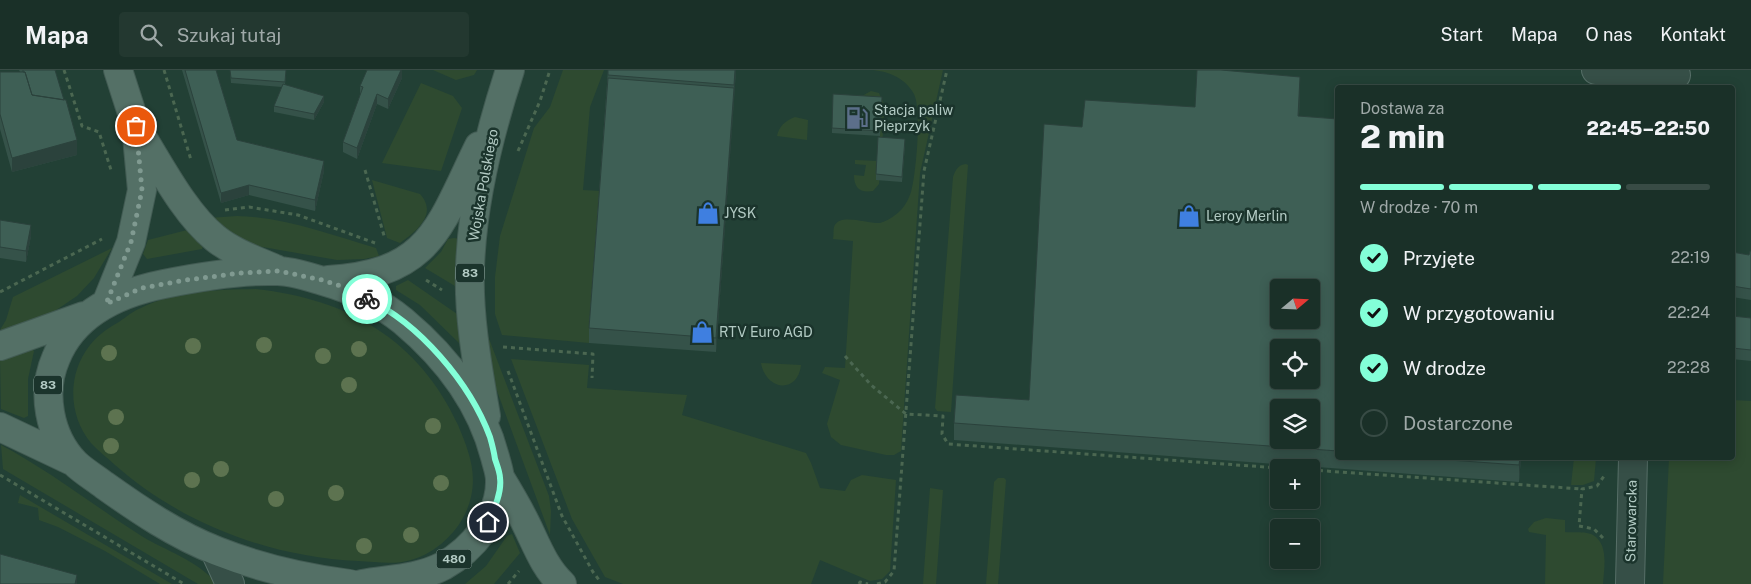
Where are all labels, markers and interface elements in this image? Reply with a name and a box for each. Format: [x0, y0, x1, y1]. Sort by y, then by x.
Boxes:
search box [119, 12, 469, 57]
text: Mapa [25, 21, 89, 49]
icon: search [137, 21, 165, 49]
text: Szukaj tutaj [177, 24, 281, 46]
text: Start [1441, 24, 1483, 45]
text: Mapa [1511, 24, 1557, 45]
text: O nas [1585, 24, 1632, 45]
text: Kontakt [1660, 24, 1726, 45]
text: Dostawa za [1360, 99, 1444, 118]
place label: Stacja paliw Pieprzyk [874, 102, 953, 134]
pin [115, 105, 157, 147]
fuel station icon: Stacja paliw Pieprzyk [844, 105, 870, 131]
icon: bag [122, 112, 150, 140]
text: 22:45–22:50 [1587, 117, 1710, 139]
text: 2 min [1360, 118, 1445, 155]
street label: Wojska Polskiego [465, 128, 501, 242]
text: W drodze · 70 m [1360, 198, 1478, 217]
shop icon: JYSK [695, 200, 721, 226]
shop icon: Leroy Merlin [1176, 203, 1202, 229]
place label: JYSK [724, 205, 757, 221]
place label: Leroy Merlin [1206, 208, 1287, 224]
icon: check [1360, 244, 1388, 272]
text: Przyjęte [1403, 247, 1475, 269]
text: 22:19 [1671, 248, 1710, 267]
road number: 83 [456, 264, 484, 282]
courier [342, 274, 392, 324]
north arrow [1270, 279, 1320, 329]
map controls [1270, 279, 1320, 569]
icon: bike [353, 285, 381, 313]
icon: check [1360, 299, 1388, 327]
text: W przygotowaniu [1403, 302, 1555, 324]
text: 22:24 [1667, 303, 1710, 322]
shop icon: RTV Euro AGD [689, 319, 715, 345]
place label: RTV Euro AGD [719, 324, 813, 340]
button: locate [1270, 339, 1320, 389]
icon: check [1360, 354, 1388, 382]
text: W drodze [1403, 357, 1486, 379]
text: 22:28 [1667, 358, 1710, 377]
road number: 83 [34, 376, 62, 394]
button: layers [1270, 399, 1320, 449]
text: Dostarczone [1403, 412, 1513, 434]
button: + [1270, 459, 1320, 509]
street label: Starowarcka [1622, 480, 1640, 562]
pin [467, 501, 509, 543]
icon: home [474, 508, 502, 536]
button: − [1270, 519, 1320, 569]
road number: 480 [436, 549, 472, 568]

